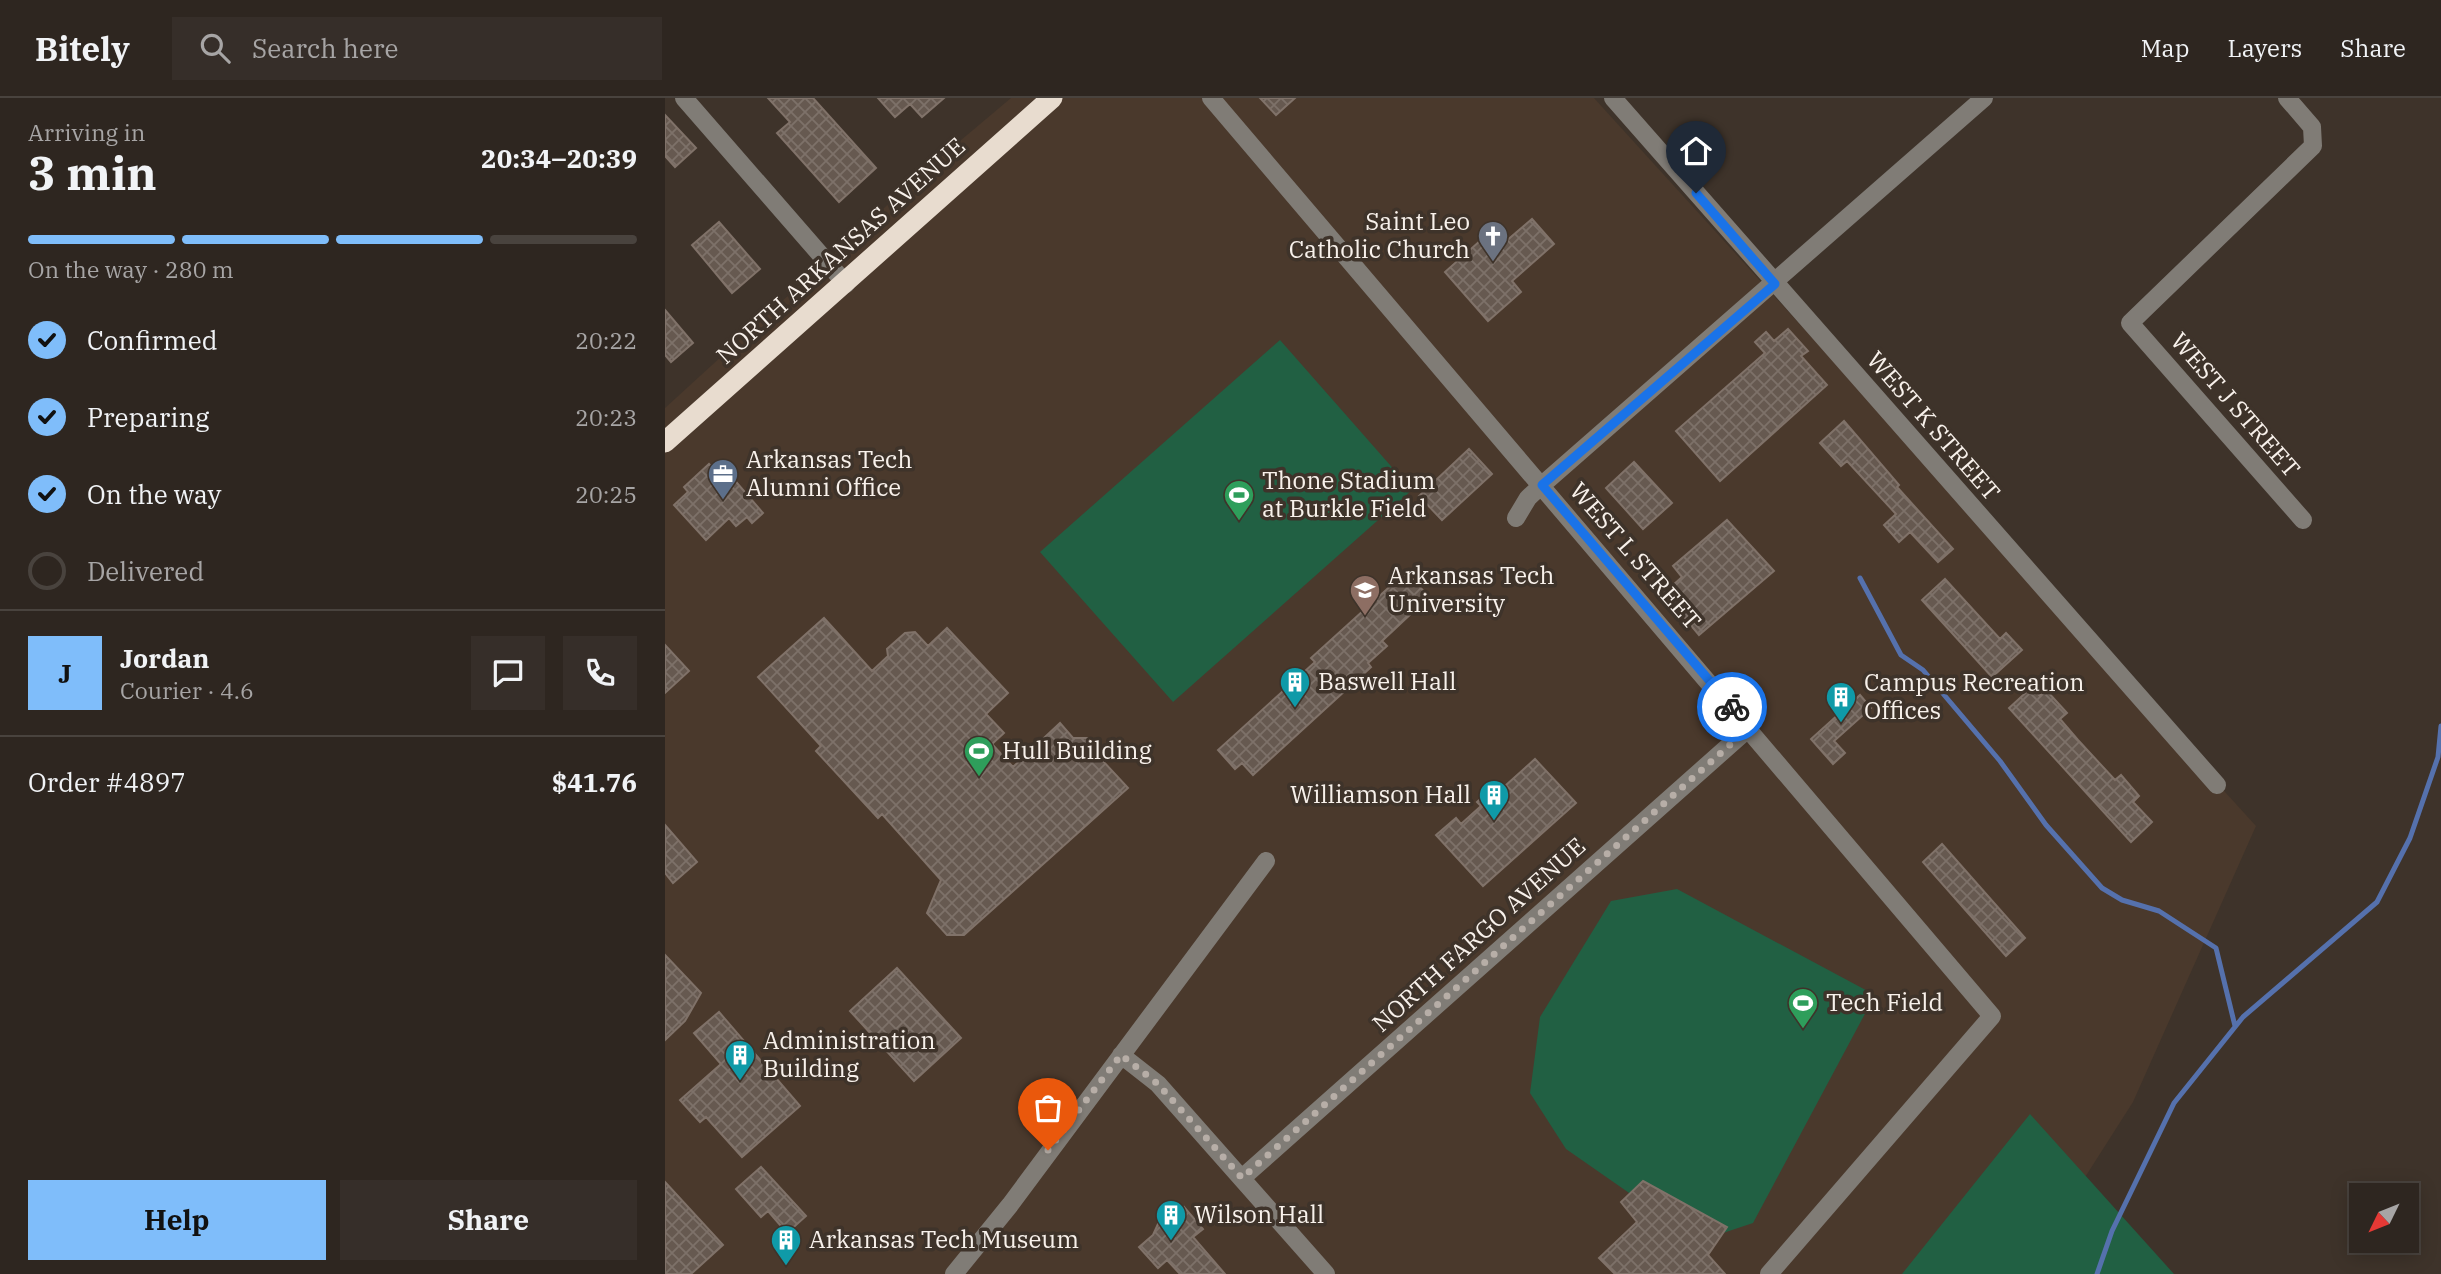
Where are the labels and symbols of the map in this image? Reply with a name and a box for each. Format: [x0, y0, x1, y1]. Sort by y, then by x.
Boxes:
pin [1666, 121, 1726, 193]
street label: NORTH ARKANSAS AVENUE [709, 130, 972, 371]
place label: Saint Leo Catholic Church [1289, 205, 1470, 265]
church icon: Saint Leo Catholic Church [1476, 219, 1510, 263]
street label: WEST J STREET [2164, 325, 2308, 484]
street label: WEST K STREET [1860, 344, 2008, 507]
place label: Arkansas Tech Alumni Office [746, 443, 912, 503]
office icon: Arkansas Tech Alumni Office [706, 457, 740, 501]
place label: Thone Stadium at Burkle Field [1262, 464, 1436, 524]
street label: WEST L STREET [1563, 475, 1709, 636]
sports icon: Thone Stadium at Burkle Field [1222, 478, 1256, 522]
place label: Arkansas Tech University [1388, 559, 1554, 619]
school or university icon: Arkansas Tech University [1348, 573, 1382, 617]
building icon: Baswell Hall [1278, 665, 1312, 709]
place label: Baswell Hall [1318, 665, 1456, 697]
place label: Campus Recreation Offices [1864, 666, 2085, 726]
courier [1697, 672, 1767, 742]
building icon: Campus Recreation Offices [1824, 680, 1858, 724]
sports icon: Hull Building [962, 734, 996, 778]
place label: Hull Building [1002, 734, 1152, 766]
place label: Williamson Hall [1290, 778, 1471, 810]
building icon: Williamson Hall [1477, 778, 1511, 822]
street label: NORTH FARGO AVENUE [1365, 830, 1592, 1039]
sports icon: Tech Field [1786, 986, 1820, 1030]
place label: Tech Field [1826, 986, 1943, 1018]
place label: Administration Building [763, 1024, 936, 1084]
building icon: Administration Building [723, 1038, 757, 1082]
pin [1018, 1078, 1078, 1150]
north arrow [2349, 1183, 2419, 1253]
building icon: Wilson Hall [1154, 1198, 1188, 1242]
place label: Wilson Hall [1194, 1198, 1324, 1230]
building icon: Arkansas Tech Museum [769, 1223, 803, 1267]
place label: Arkansas Tech Museum [809, 1223, 1079, 1255]

